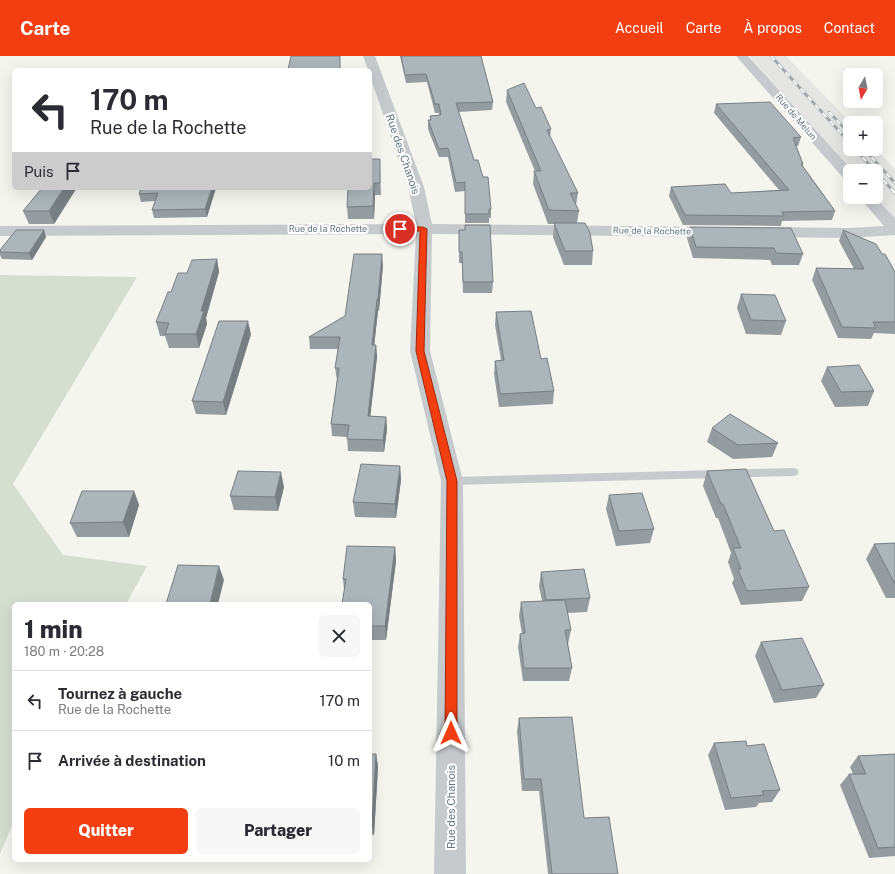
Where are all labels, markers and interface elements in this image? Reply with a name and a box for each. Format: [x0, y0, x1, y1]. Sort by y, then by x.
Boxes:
text: Carte [20, 17, 70, 39]
text: Accueil [615, 20, 664, 36]
text: Carte [686, 20, 722, 36]
text: À propos [744, 20, 802, 36]
text: Contact [824, 20, 875, 36]
north arrow [843, 68, 883, 108]
map controls [843, 68, 883, 204]
text: 170 m [90, 83, 169, 116]
icon: left [24, 84, 76, 136]
street label: Rue de Melun [774, 92, 819, 142]
street label: Rue des Chanois [384, 112, 423, 196]
button: + [843, 116, 883, 156]
text: Rue de la Rochette [90, 117, 247, 138]
icon: arrive [62, 160, 84, 182]
text: Puis [24, 163, 54, 180]
button: − [843, 164, 883, 204]
pin [383, 212, 417, 246]
icon: arrive [389, 218, 411, 240]
street label: Rue de la Rochette [289, 223, 367, 234]
street label: Rue de la Rochette [613, 224, 691, 237]
text: 1 min [24, 615, 83, 643]
button: close [318, 615, 360, 657]
text: 180 m · 20:28 [24, 644, 104, 659]
text: Tournez à gauche [58, 685, 182, 702]
icon: left [24, 690, 46, 712]
text: 170 m [319, 692, 360, 709]
text: Rue de la Rochette [58, 702, 171, 717]
position arrow [430, 712, 472, 754]
icon: arrive [24, 750, 46, 772]
text: Arrivée à destination [58, 752, 206, 769]
text: 10 m [328, 752, 360, 769]
street label: Rue des Chanois [445, 764, 457, 849]
button: Quitter [24, 808, 188, 854]
button: Partager [196, 808, 360, 854]

